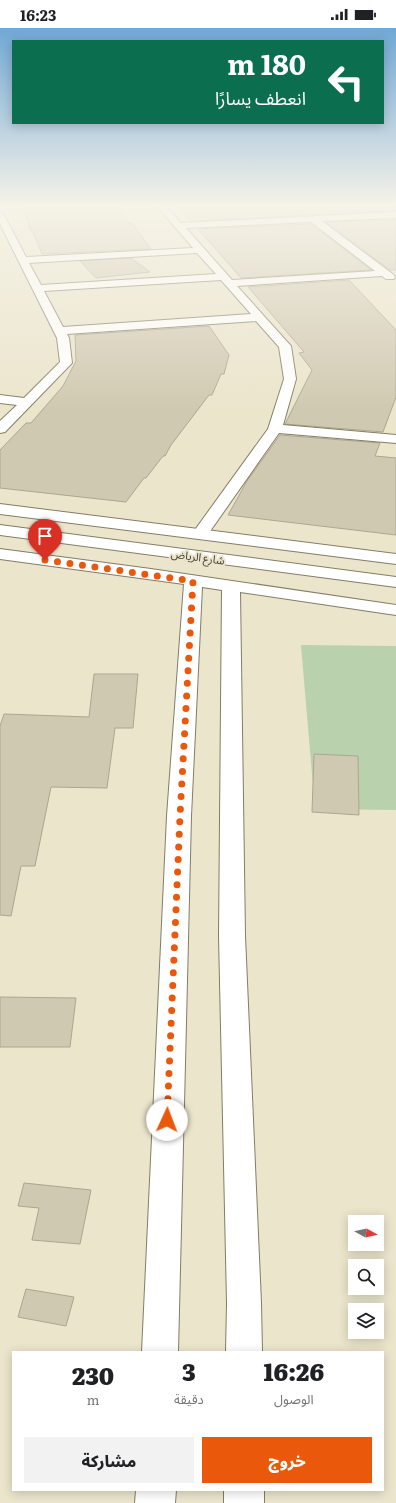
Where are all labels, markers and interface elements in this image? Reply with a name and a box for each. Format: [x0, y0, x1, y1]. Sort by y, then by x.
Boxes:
text: 16:23 [20, 3, 56, 26]
text: 180 m [227, 42, 306, 84]
icon: left [320, 56, 372, 108]
text: انعطف يسارًا [215, 84, 306, 111]
pin [28, 519, 62, 560]
icon: arrive [34, 525, 56, 547]
street label: شارع الرياض [170, 544, 226, 569]
position arrow [146, 1099, 188, 1141]
north arrow [348, 1215, 384, 1251]
map controls [348, 1215, 384, 1339]
button: search [348, 1259, 384, 1295]
button: layers [348, 1303, 384, 1339]
text: 3 [182, 1353, 196, 1388]
text: 16:26 [264, 1353, 324, 1388]
text: 230 [72, 1357, 114, 1392]
text: دقيقة [174, 1389, 204, 1408]
text: الوصول [274, 1389, 314, 1408]
text: m [87, 1390, 99, 1409]
button: مشاركة [24, 1437, 194, 1483]
button: خروج [202, 1437, 372, 1483]

